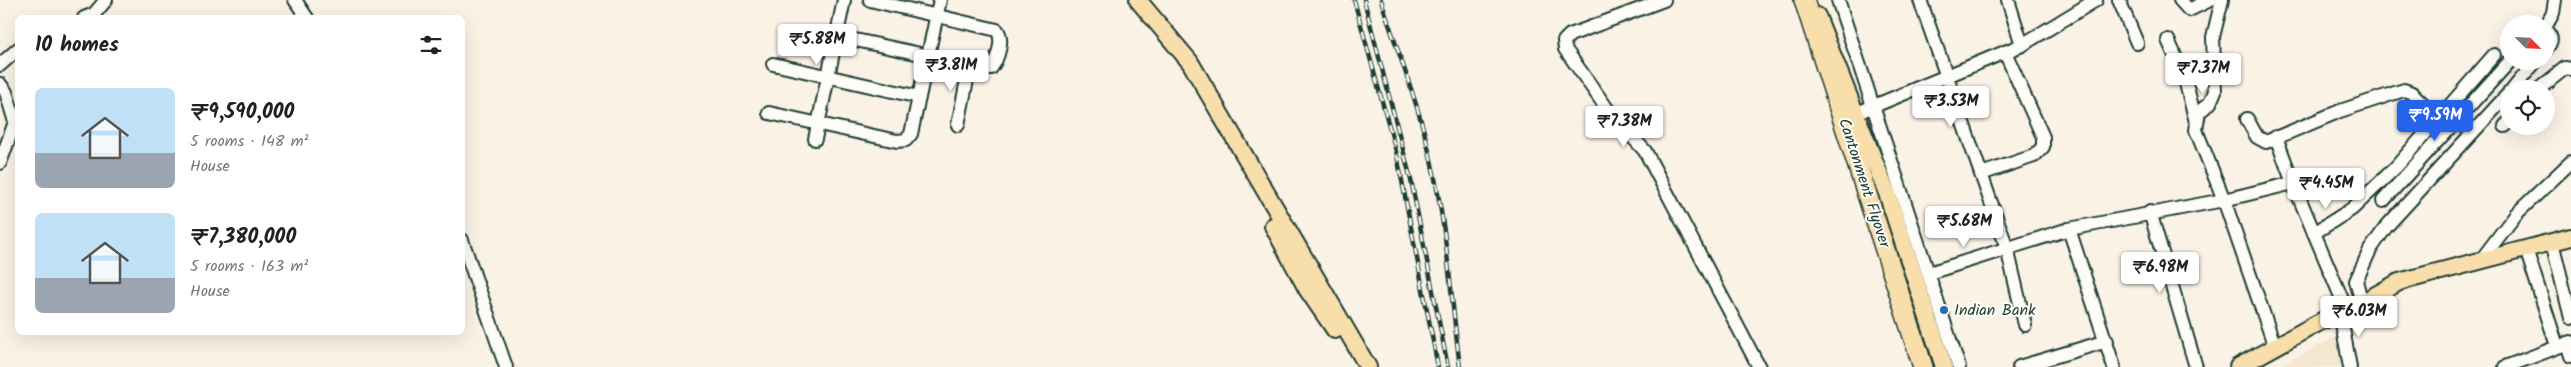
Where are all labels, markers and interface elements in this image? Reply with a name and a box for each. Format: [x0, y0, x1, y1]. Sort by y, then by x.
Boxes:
north arrow [2500, 15, 2555, 70]
map controls [2500, 15, 2555, 135]
pin: ₹5.88M [776, 23, 858, 66]
text: ₹5.88M [789, 27, 845, 52]
text: 10 homes [35, 29, 119, 62]
icon: filters [417, 31, 445, 59]
pin: ₹3.81M [910, 49, 992, 92]
pin: ₹7.37M [2162, 52, 2244, 95]
text: ₹3.81M [925, 53, 977, 78]
text: ₹7.37M [2176, 56, 2230, 81]
button: locate [2500, 80, 2555, 135]
pin: ₹3.53M [1910, 86, 1992, 128]
text: ₹3.53M [1923, 89, 1979, 114]
text: ₹9,590,000 [190, 96, 294, 129]
pin: ₹9.59M [2394, 100, 2476, 142]
text: ₹9.59M [2408, 103, 2462, 128]
pin: ₹7.38M [1583, 106, 1665, 148]
icon: home [75, 108, 135, 168]
text: ₹7.38M [1596, 109, 1652, 134]
street label: Cantonment Flyover [1831, 115, 1897, 253]
text: 5 rooms · 148 m² [190, 129, 309, 154]
text: House [190, 154, 230, 179]
pin: ₹4.45M [2285, 168, 2367, 210]
text: ₹4.45M [2298, 171, 2354, 196]
pin: ₹5.68M [1923, 206, 2005, 248]
text: ₹5.68M [1936, 209, 1992, 234]
text: ₹7,380,000 [190, 221, 296, 254]
icon: home [75, 233, 135, 293]
pin: ₹6.98M [2119, 252, 2201, 294]
text: 5 rooms · 163 m² [190, 254, 308, 279]
text: ₹6.98M [2132, 255, 2188, 280]
text: House [190, 279, 230, 304]
pin: ₹6.03M [2318, 296, 2400, 338]
place label: Indian Bank [1954, 298, 2036, 323]
text: ₹6.03M [2331, 299, 2387, 324]
marker: Indian Bank [1938, 304, 1950, 316]

